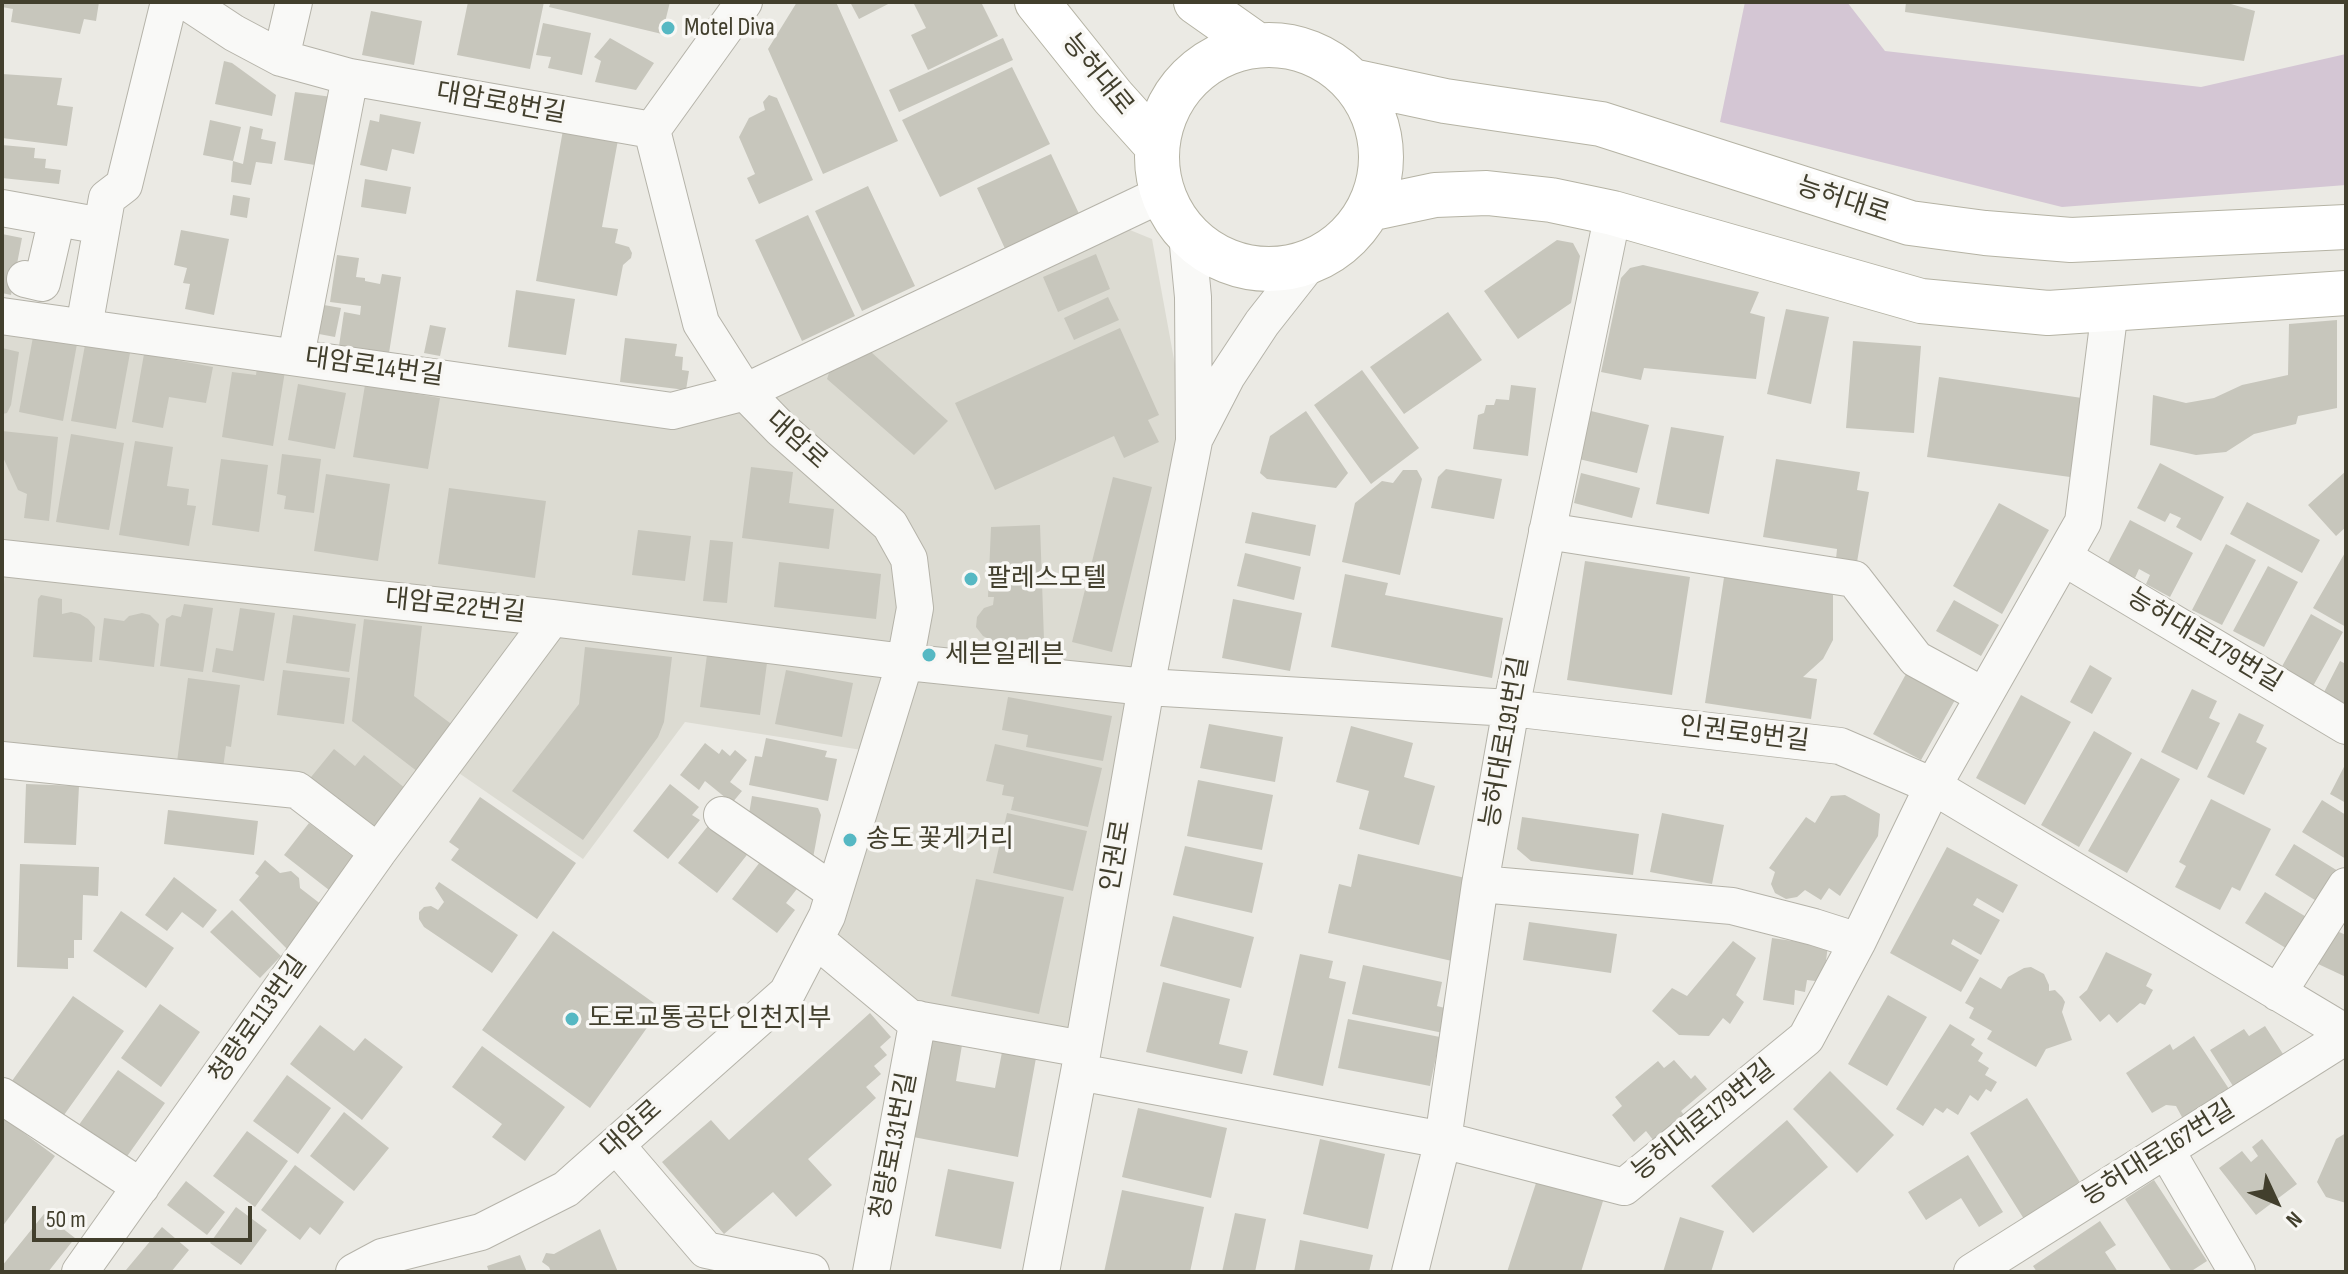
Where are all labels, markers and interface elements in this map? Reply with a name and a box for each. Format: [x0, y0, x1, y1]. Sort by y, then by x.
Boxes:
place label: Motel Diva [684, 12, 775, 44]
marker: Motel Diva [659, 19, 677, 37]
street label: 능허대로 [1055, 28, 1139, 122]
street label: 대암로8번길 [434, 77, 568, 131]
street label: 능허대로 [1793, 171, 1893, 231]
street label: 대암로14번길 [303, 343, 445, 393]
street label: 대암로 [759, 405, 833, 477]
place label: 팔레스모텔 [987, 563, 1107, 595]
marker: 팔레스모텔 [962, 570, 980, 588]
street label: 능허대로179번길 [2121, 583, 2287, 699]
street label: 대암로22번길 [383, 584, 527, 630]
place label: 세븐일레븐 [945, 639, 1065, 671]
marker: 세븐일레븐 [920, 646, 938, 664]
street label: 능허대로191번길 [1476, 654, 1536, 830]
street label: 인권로9번길 [1677, 712, 1811, 758]
street label: 인권로 [1095, 818, 1139, 894]
place label: 송도 꽃게거리 [866, 824, 1014, 856]
marker: 송도 꽃게거리 [841, 831, 859, 849]
street label: 청량로113번길 [204, 950, 314, 1090]
place label: 도로교통공단 인천지부 [588, 1003, 831, 1035]
marker: 도로교통공단 인천지부 [563, 1010, 581, 1028]
street label: 능허대로179번길 [1626, 1054, 1782, 1188]
street label: 청량로131번길 [866, 1070, 924, 1222]
street label: 대암로 [595, 1094, 669, 1166]
street label: 능허대로167번길 [2077, 1095, 2241, 1213]
north arrow [2236, 1162, 2316, 1242]
scale bar [36, 1190, 256, 1240]
text: 50 m [46, 1205, 86, 1234]
text: N [2280, 1205, 2307, 1233]

